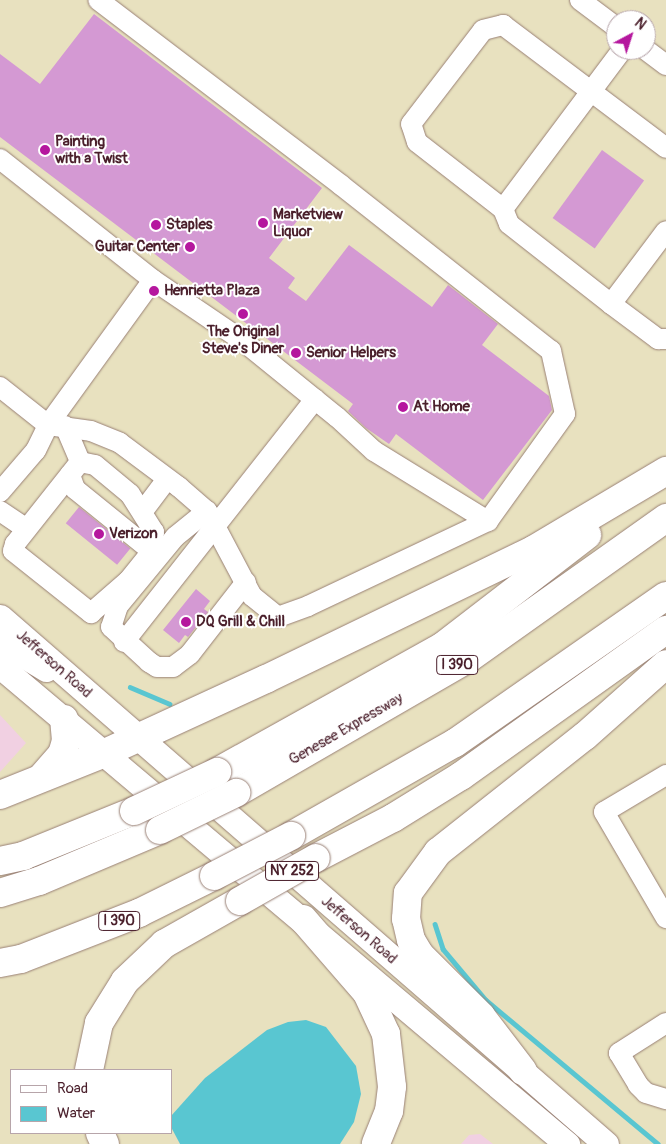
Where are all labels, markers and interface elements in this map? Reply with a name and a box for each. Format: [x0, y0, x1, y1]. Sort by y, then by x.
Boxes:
north arrow [606, 10, 656, 60]
text: N [631, 14, 649, 33]
place label: Painting with a Twist [55, 132, 128, 167]
marker: Painting with a Twist [39, 144, 51, 156]
place label: Marketview Liquor [273, 205, 343, 240]
place label: Staples [166, 216, 213, 234]
marker: Marketview Liquor [257, 217, 269, 229]
marker: Staples [150, 219, 162, 231]
place label: Guitar Center [95, 238, 180, 256]
marker: Guitar Center [184, 241, 196, 253]
place label: Henrietta Plaza [164, 282, 260, 300]
marker: Henrietta Plaza [148, 285, 160, 297]
marker: The Original Steve's Diner [237, 308, 249, 320]
place label: The Original Steve's Diner [202, 322, 284, 357]
place label: Senior Helpers [306, 344, 396, 362]
marker: Senior Helpers [290, 347, 302, 359]
place label: At Home [413, 398, 470, 416]
marker: At Home [397, 401, 409, 413]
place label: Verizon [109, 525, 158, 543]
marker: Verizon [93, 528, 105, 540]
place label: DQ Grill & Chill [196, 613, 285, 631]
marker: DQ Grill & Chill [180, 616, 192, 628]
street label: Jefferson Road [12, 626, 96, 702]
road number: I 390 [436, 654, 478, 676]
street label: Genesee Expressway [286, 689, 406, 769]
road number: NY 252 [264, 859, 320, 882]
street label: Jefferson Road [317, 892, 401, 968]
road number: I 390 [98, 909, 140, 932]
legend [10, 1069, 172, 1134]
text: Road [57, 1079, 88, 1098]
text: Water [57, 1104, 95, 1123]

